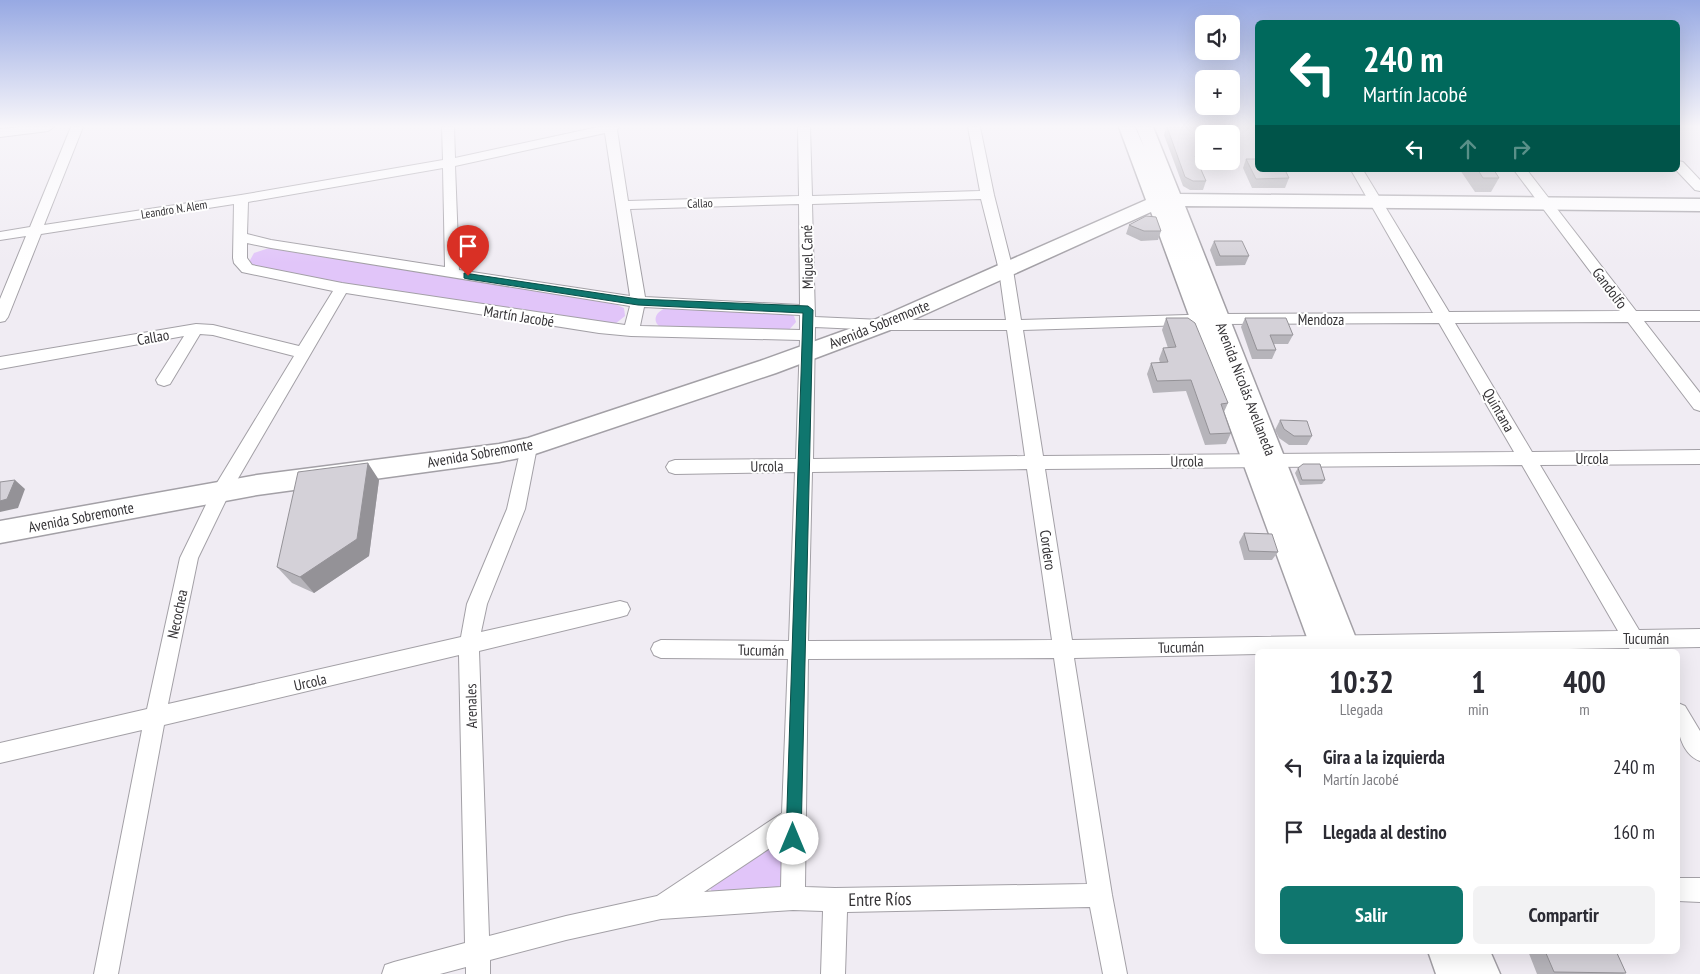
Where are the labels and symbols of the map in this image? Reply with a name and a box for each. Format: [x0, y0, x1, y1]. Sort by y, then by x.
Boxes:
street label: Callao [687, 195, 713, 211]
street label: Leandro N. Alem [140, 196, 208, 222]
pin [447, 225, 489, 276]
street label: Miguel Cané [797, 225, 817, 289]
street label: Gandolfo [1588, 264, 1632, 312]
street label: Avenida Sobremonte [826, 295, 932, 353]
street label: Martín Jacobé [482, 301, 556, 331]
street label: Mendoza [1298, 310, 1344, 329]
street label: Avenida Nicolás Avellaneda [1212, 320, 1280, 458]
street label: Callao [136, 325, 170, 349]
street label: Quintana [1479, 385, 1519, 435]
street label: Avenida Sobremonte [426, 434, 534, 472]
street label: Urcola [1576, 449, 1609, 468]
street label: Urcola [1170, 451, 1204, 471]
street label: Urcola [750, 456, 784, 476]
street label: Avenida Sobremonte [27, 497, 135, 537]
street label: Cordero [1036, 529, 1060, 571]
street label: Necochea [163, 588, 191, 640]
street label: Tucumán [1623, 629, 1669, 648]
street label: Tucumán [1158, 637, 1204, 657]
street label: Tucumán [738, 640, 784, 660]
street label: Urcola [292, 669, 328, 695]
street label: Arenales [461, 683, 481, 729]
position arrow [766, 812, 818, 864]
street label: Entre Ríos [848, 887, 912, 911]

